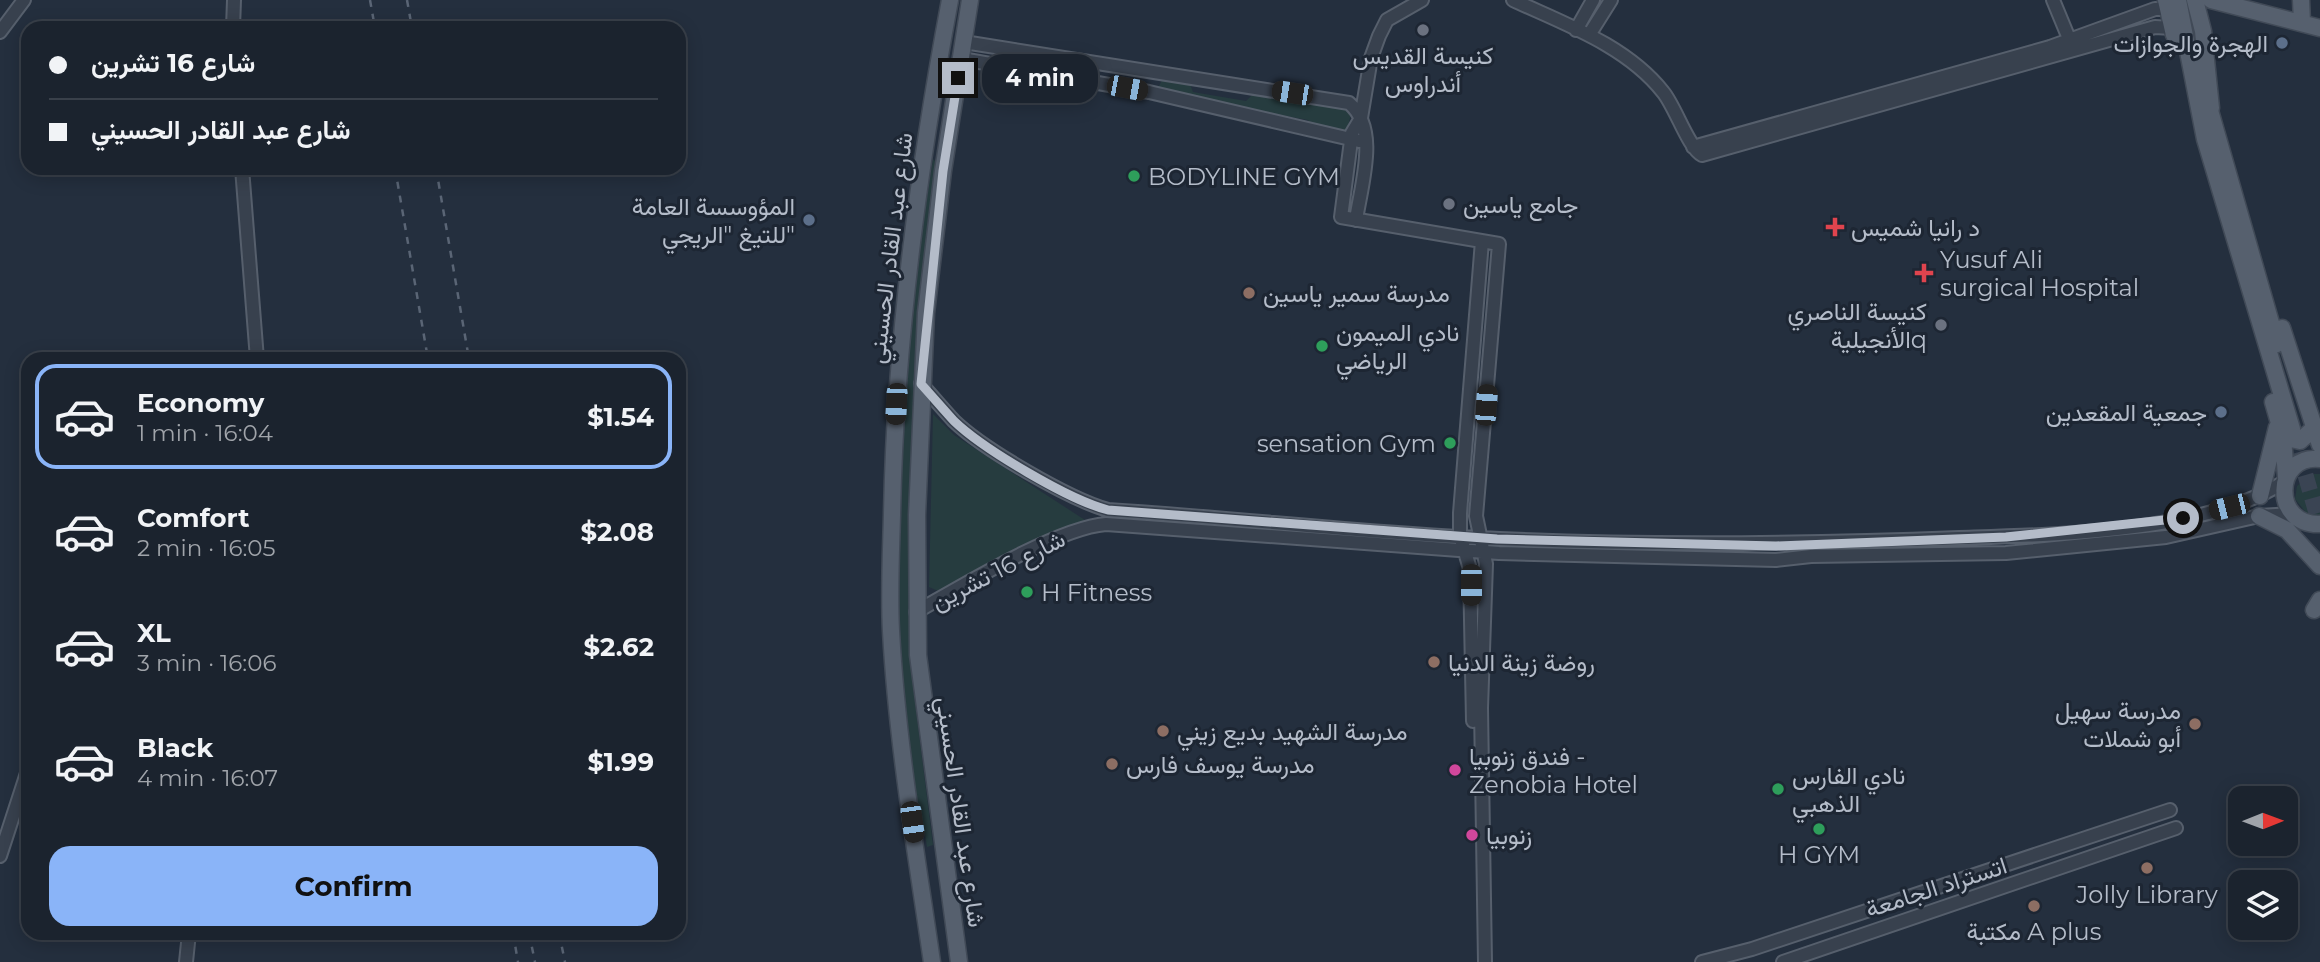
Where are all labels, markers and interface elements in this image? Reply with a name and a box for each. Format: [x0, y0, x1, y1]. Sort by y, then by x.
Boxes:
marker: كنيسة القديس أندراوس [1415, 22, 1431, 38]
place label: الهجرة والجوازات [2113, 29, 2268, 59]
marker: الهجرة والجوازات [2274, 35, 2290, 51]
place label: كنيسة القديس أندراوس [1353, 41, 1493, 99]
text: شارع 16 تشرين [91, 47, 255, 79]
callout: 4 min [982, 54, 1098, 102]
route end [942, 62, 974, 94]
text: 4 min [1005, 64, 1075, 92]
car [1105, 74, 1150, 102]
car [1270, 79, 1315, 107]
text: شارع عبد القادر الحسيني [91, 114, 351, 146]
street label: شارع عبد القادر الحسيني [861, 131, 924, 366]
place label: BODYLINE GYM [1148, 162, 1340, 191]
marker: BODYLINE GYM [1126, 168, 1142, 184]
place label: جامع ياسين [1463, 190, 1578, 222]
place label: المؤوسسة العامة للتيغ "الريجي" [632, 192, 795, 254]
marker: جامع ياسين [1441, 196, 1457, 212]
marker: المؤوسسة العامة للتيغ "الريجي" [801, 212, 817, 228]
place label: د رانيا شميس [1851, 213, 1980, 243]
marker: د رانيا شميس [1825, 217, 1845, 237]
place label: Yusuf Ali surgical Hospital [1940, 245, 2139, 302]
marker: Yusuf Ali surgical Hospital [1914, 263, 1934, 283]
place label: مدرسة سمير ياسين [1263, 279, 1450, 309]
marker: مدرسة سمير ياسين [1241, 285, 1257, 301]
place label: كنيسة الناصري الأنجيليةq [1787, 297, 1927, 354]
marker: كنيسة الناصري الأنجيليةq [1933, 317, 1949, 333]
place label: نادي الميمون الرياضي [1336, 318, 1459, 380]
marker: نادي الميمون الرياضي [1314, 338, 1330, 354]
car [885, 382, 908, 426]
car [1475, 383, 1498, 427]
icon: car [53, 385, 116, 448]
text: Economy [137, 387, 264, 419]
place label: جمعية المقعدين [2046, 398, 2207, 427]
text: $1.54 [587, 401, 654, 433]
marker: جمعية المقعدين [2213, 404, 2229, 420]
text: 1 min · 16:04 [137, 419, 273, 447]
place label: sensation Gym [1257, 429, 1436, 458]
marker: sensation Gym [1442, 435, 1458, 451]
car [2207, 492, 2252, 522]
icon: car [53, 500, 116, 563]
text: Comfort [137, 502, 249, 534]
route start [2167, 502, 2199, 534]
text: $2.08 [581, 516, 654, 548]
street label: شارع 16 تشرين [926, 524, 1071, 618]
text: 2 min · 16:05 [137, 534, 276, 562]
car [1461, 564, 1482, 606]
place label: H Fitness [1041, 578, 1152, 607]
marker: H Fitness [1019, 584, 1035, 600]
icon: car [53, 615, 116, 678]
text: XL [137, 617, 171, 649]
text: $2.62 [583, 631, 654, 663]
place label: روضة زينة الدنيا [1448, 648, 1595, 678]
text: 3 min · 16:06 [137, 649, 276, 677]
marker: روضة زينة الدنيا [1426, 654, 1442, 670]
street label: شارع عبد القادر الحسيني [926, 695, 992, 930]
place label: مدرسة سهيل أبو شملات [2055, 696, 2181, 754]
marker: مدرسة سهيل أبو شملات [2187, 716, 2203, 732]
place label: مدرسة الشهيد بديع زيني [1177, 717, 1408, 751]
marker: مدرسة الشهيد بديع زيني [1155, 723, 1171, 739]
icon: car [53, 730, 116, 793]
text: Black [137, 732, 213, 764]
place label: فندق زنوبيا - Zenobia Hotel [1469, 742, 1638, 799]
text: $1.99 [588, 746, 654, 778]
place label: مدرسة يوسف فارس [1126, 750, 1314, 780]
marker: مدرسة يوسف فارس [1104, 756, 1120, 772]
place label: نادي الفارس الذهبي [1792, 761, 1905, 823]
marker: فندق زنوبيا - Zenobia Hotel [1447, 762, 1463, 778]
text: 4 min · 16:07 [137, 764, 278, 792]
marker: نادي الفارس الذهبي [1770, 781, 1786, 797]
north arrow [2228, 786, 2298, 856]
map controls [2228, 786, 2298, 940]
car [899, 800, 926, 844]
place label: زنوبيا [1486, 821, 1532, 851]
marker: H GYM [1811, 821, 1827, 837]
marker: زنوبيا [1464, 827, 1480, 843]
place label: H GYM [1778, 840, 1860, 869]
button: Confirm [49, 846, 658, 926]
street label: اتستراد الجامعة [1862, 851, 2011, 924]
marker: Jolly Library [2139, 860, 2155, 876]
button: layers [2228, 870, 2298, 940]
place label: Jolly Library [2075, 880, 2218, 909]
marker: مكتبة A plus [2026, 898, 2042, 914]
place label: مكتبة A plus [1967, 917, 2101, 946]

